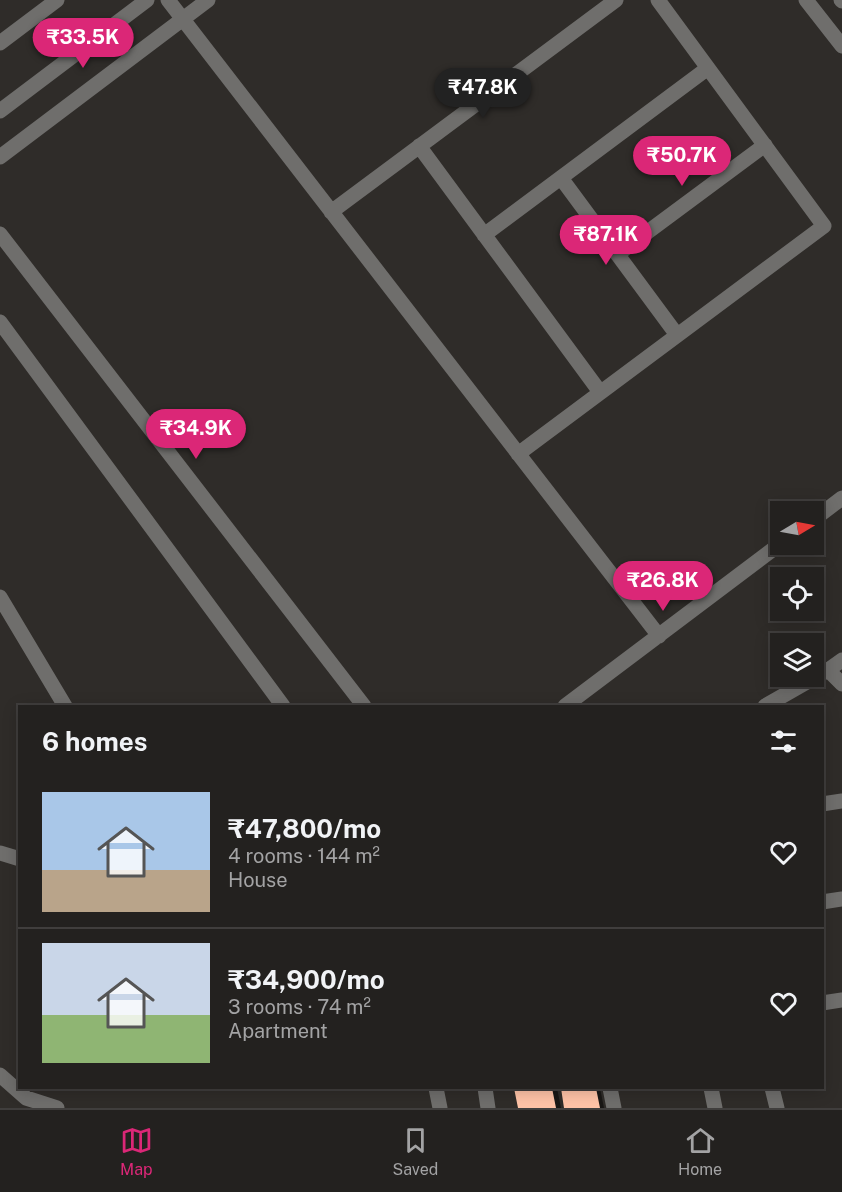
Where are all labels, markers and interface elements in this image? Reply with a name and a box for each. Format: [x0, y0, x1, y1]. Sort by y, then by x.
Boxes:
pin: ₹33.5K [34, 18, 132, 69]
text: ₹33.5K [47, 25, 119, 49]
pin: ₹47.8K [434, 68, 532, 119]
text: ₹47.8K [448, 75, 518, 99]
pin: ₹50.7K [633, 136, 731, 187]
text: ₹50.7K [647, 143, 717, 167]
pin: ₹87.1K [557, 215, 655, 266]
text: ₹87.1K [574, 222, 638, 246]
pin: ₹34.9K [147, 409, 245, 460]
text: ₹34.9K [160, 416, 232, 440]
north arrow [770, 501, 824, 555]
map controls [770, 501, 824, 687]
pin: ₹26.8K [614, 561, 712, 612]
button: locate [770, 567, 824, 621]
text: ₹26.8K [627, 568, 699, 592]
button: layers [770, 633, 824, 687]
icon: filters [767, 725, 800, 758]
text: 6 homes [42, 726, 147, 757]
text: ₹47,800/mo [228, 813, 381, 844]
icon: home [90, 816, 162, 888]
icon: heart [767, 836, 800, 869]
text: 4 rooms · 144 m² [228, 844, 380, 868]
text: House [228, 868, 288, 892]
text: ₹34,900/mo [228, 964, 385, 995]
icon: home [90, 967, 162, 1039]
icon: heart [767, 987, 800, 1020]
text: 3 rooms · 74 m² [228, 995, 371, 1019]
text: Apartment [228, 1019, 328, 1043]
tab: Map [120, 1124, 153, 1179]
tab: Saved [393, 1124, 438, 1179]
tab: Home [678, 1124, 722, 1179]

